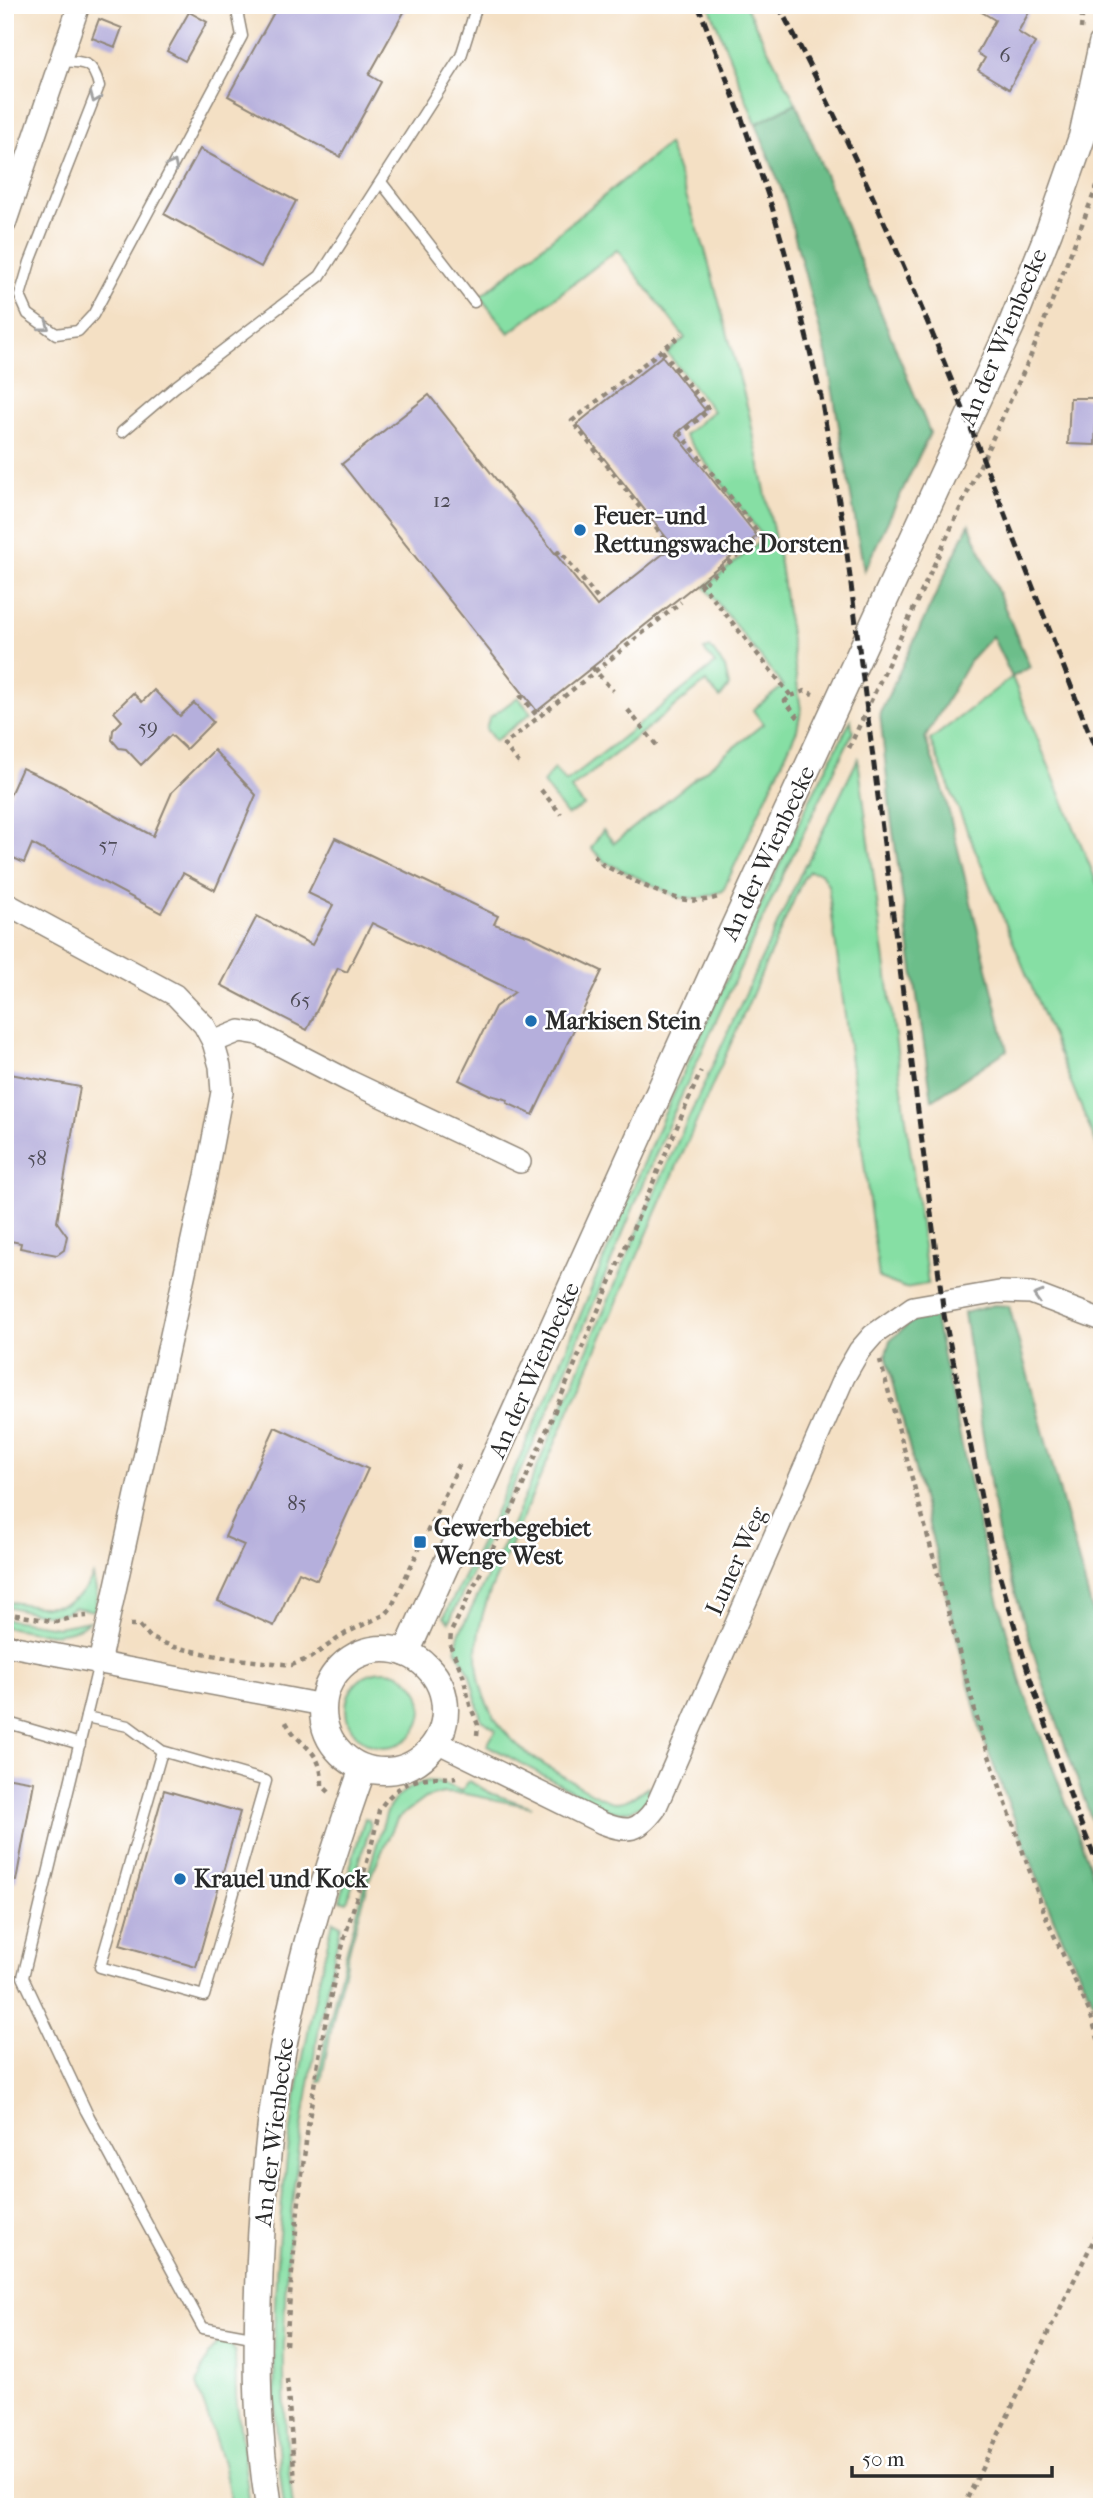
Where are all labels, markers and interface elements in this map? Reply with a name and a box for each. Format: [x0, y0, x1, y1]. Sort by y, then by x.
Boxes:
house number: 6 [999, 43, 1011, 67]
one-way arrow [89, 91, 103, 103]
one-way arrow [165, 160, 178, 172]
street label: An der Wienbecke [953, 244, 1053, 431]
one-way arrow [37, 318, 50, 330]
house number: 12 [433, 488, 451, 512]
place label: Feuer- und Rettungswache Dorsten [593, 502, 844, 558]
marker: Feuer- und Rettungswache Dorsten [572, 522, 588, 538]
house number: 59 [138, 715, 158, 739]
street label: An der Wienbecke [715, 761, 821, 946]
house number: 57 [98, 833, 118, 857]
house number: 65 [290, 988, 310, 1012]
place label: Markisen Stein [545, 1007, 702, 1035]
marker: Markisen Stein [523, 1013, 539, 1029]
house number: 58 [27, 1146, 47, 1170]
street label: An der Wienbecke [482, 1278, 585, 1463]
one-way arrow [1033, 1290, 1045, 1305]
house number: 85 [287, 1491, 307, 1515]
street label: Luner Weg [700, 1501, 773, 1620]
place label: Gewerbegebiet Wenge West [433, 1514, 591, 1570]
marker: Gewerbegebiet Wenge West [412, 1534, 428, 1550]
place label: Krauel und Kock [194, 1865, 368, 1893]
marker: Krauel und Kock [172, 1871, 188, 1887]
street label: An der Wienbecke [248, 2036, 299, 2229]
scale bar [852, 2435, 1051, 2479]
text: 50 m [862, 2447, 905, 2471]

